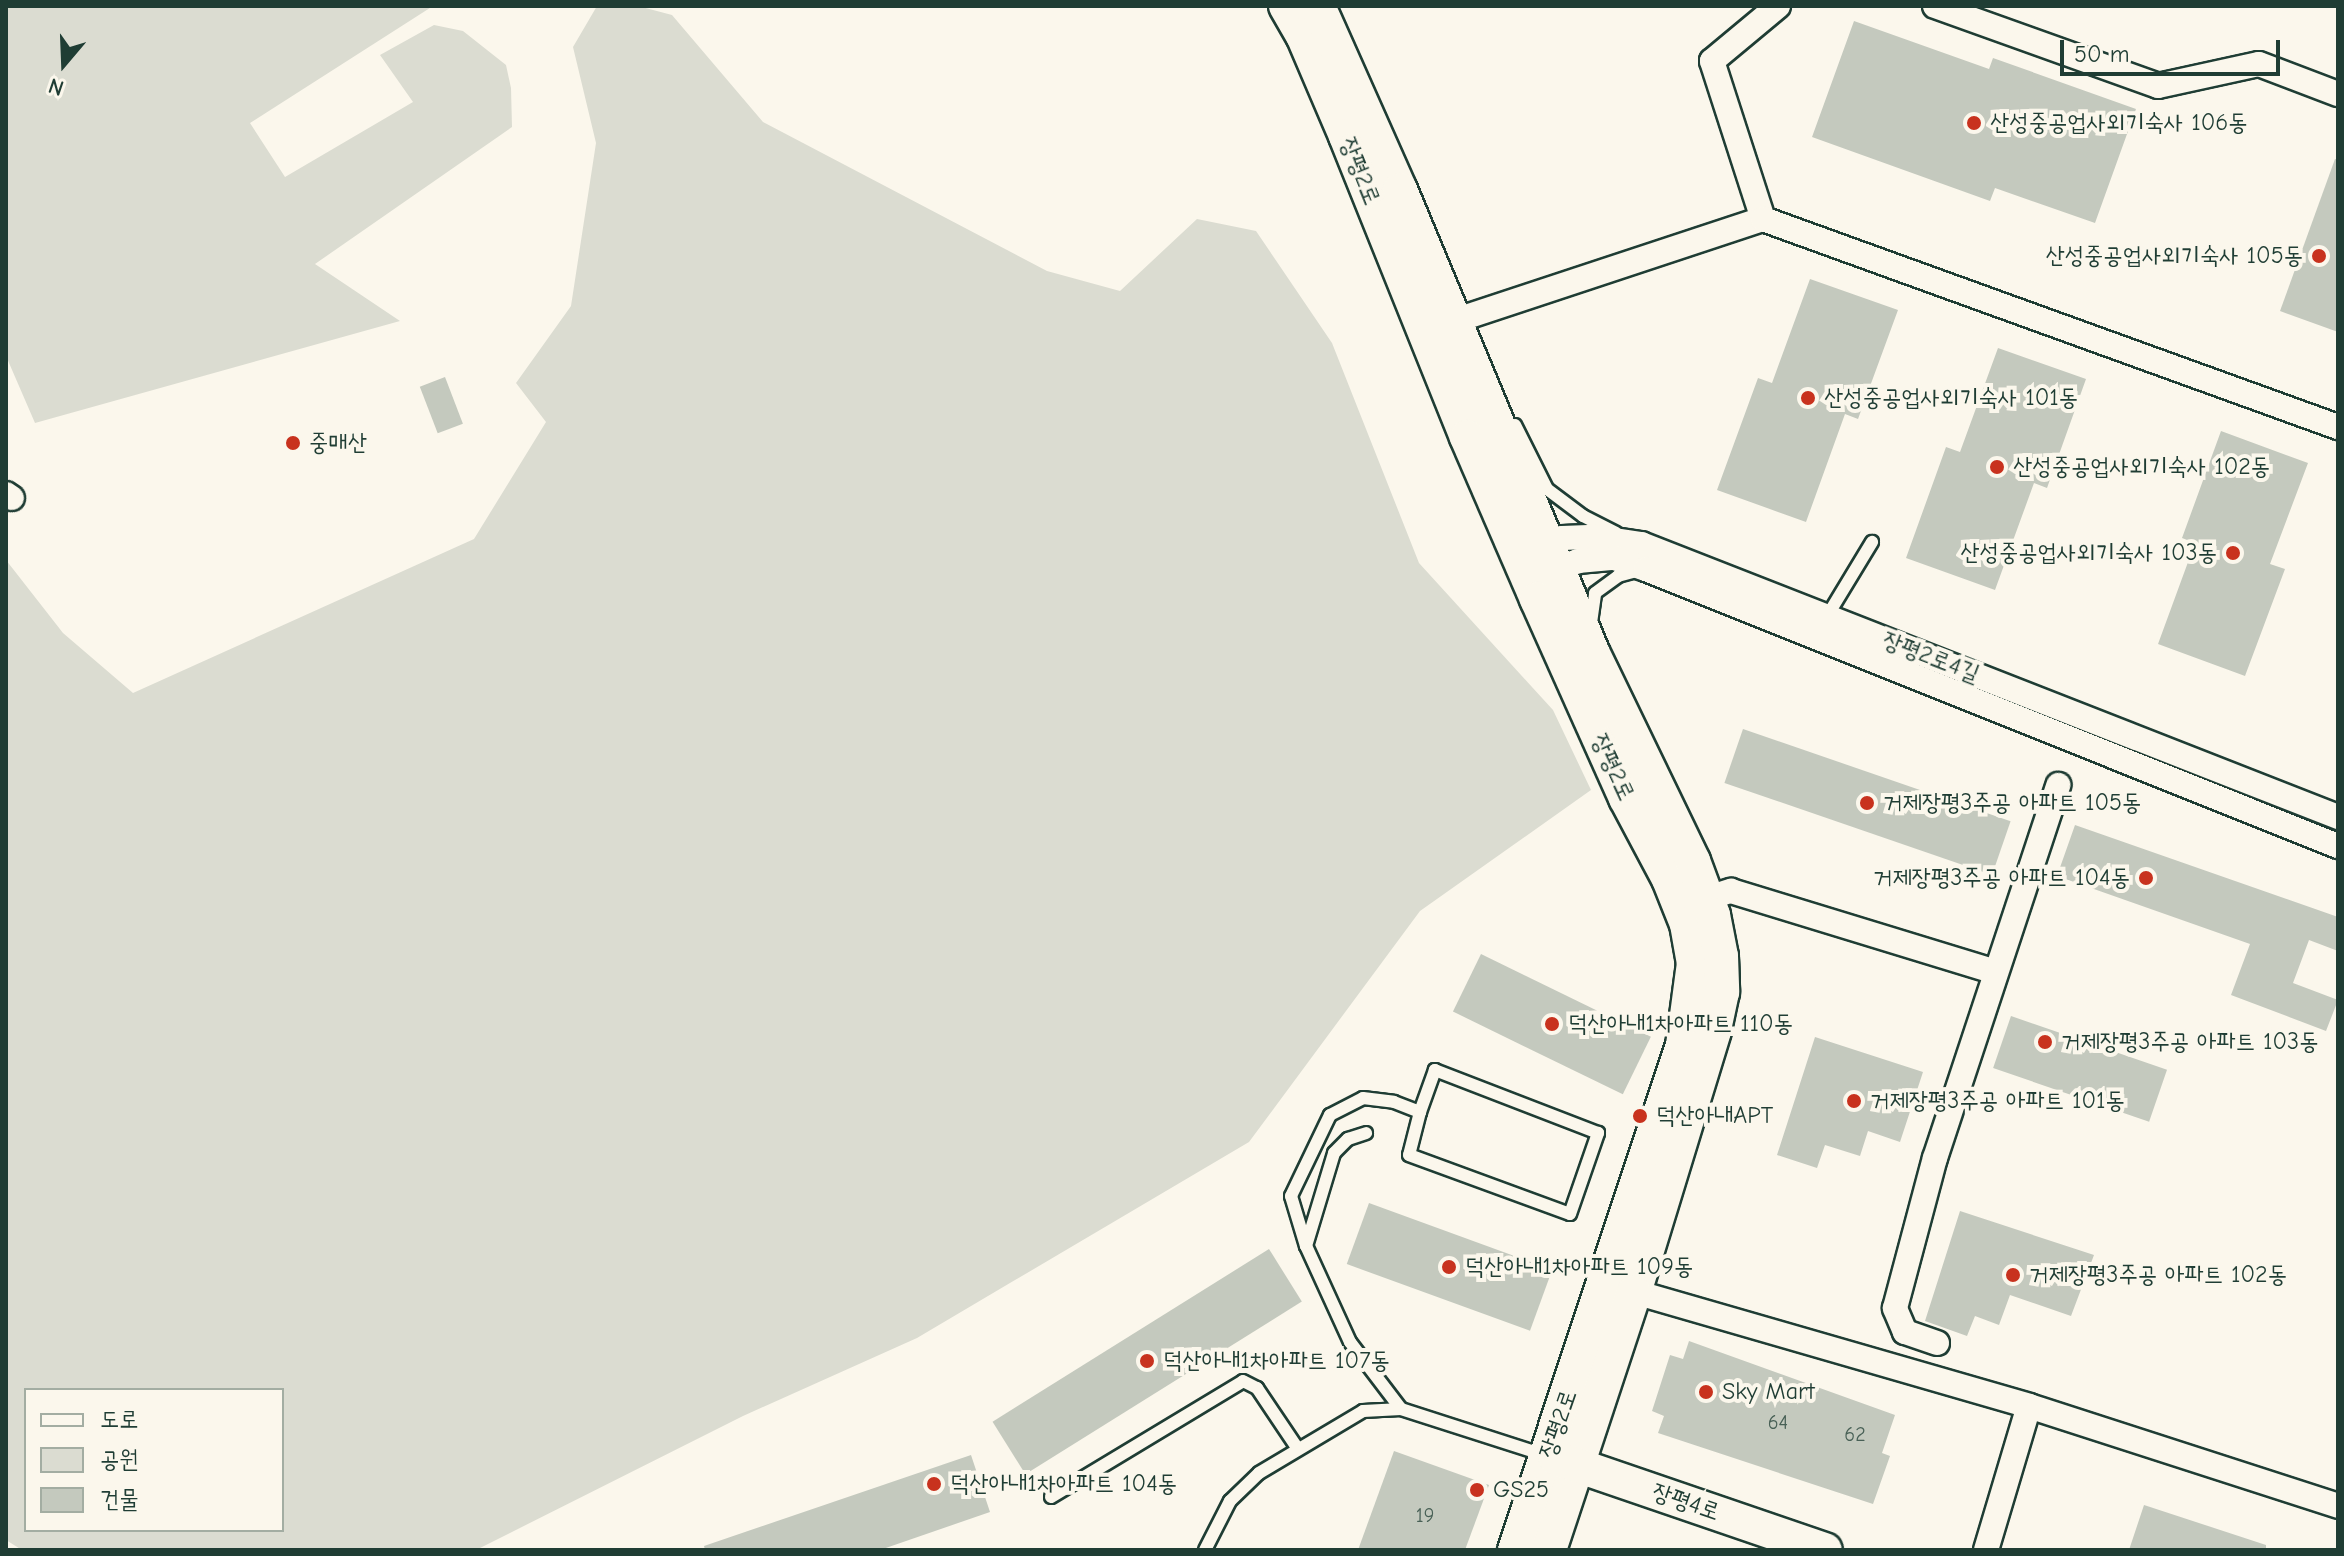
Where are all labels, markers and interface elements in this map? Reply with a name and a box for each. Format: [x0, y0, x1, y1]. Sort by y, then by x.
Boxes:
north arrow [24, 24, 104, 104]
scale bar [2064, 24, 2284, 74]
text: 50 m [2074, 40, 2130, 68]
text: N [45, 72, 67, 101]
place label: 산성중공업사외기숙사 106동 [1990, 109, 2248, 137]
marker: 산성중공업사외기숙사 106동 [1965, 114, 1983, 132]
street label: 장평2로 [1333, 133, 1387, 209]
place label: 산성중공업사외기숙사 105동 [2045, 242, 2303, 270]
marker: 산성중공업사외기숙사 105동 [2310, 247, 2328, 265]
place label: 산성중공업사외기숙사 101동 [1824, 384, 2078, 412]
marker: 산성중공업사외기숙사 101동 [1799, 389, 1817, 407]
place label: 중매산 [309, 429, 367, 457]
marker: 중매산 [284, 434, 302, 452]
place label: 산성중공업사외기숙사 102동 [2013, 453, 2270, 481]
marker: 산성중공업사외기숙사 102동 [1988, 458, 2006, 476]
place label: 산성중공업사외기숙사 103동 [1960, 539, 2217, 567]
marker: 산성중공업사외기숙사 103동 [2224, 544, 2242, 562]
street label: 장평2로4길 [1878, 625, 1984, 689]
street label: 장평2로 [1585, 729, 1641, 805]
place label: 거제장평3주공 아파트 105동 [1883, 789, 2141, 817]
marker: 거제장평3주공 아파트 105동 [1858, 794, 1876, 812]
place label: 거제장평3주공 아파트 104동 [1873, 864, 2130, 892]
marker: 거제장평3주공 아파트 104동 [2137, 869, 2155, 887]
place label: 덕산아내1차아파트 110동 [1568, 1010, 1793, 1038]
marker: 덕산아내1차아파트 110동 [1543, 1015, 1561, 1033]
place label: 거제장평3주공 아파트 103동 [2061, 1028, 2319, 1056]
marker: 거제장평3주공 아파트 103동 [2036, 1033, 2054, 1051]
place label: 거제장평3주공 아파트 101동 [1870, 1087, 2125, 1115]
marker: 거제장평3주공 아파트 101동 [1845, 1092, 1863, 1110]
place label: 덕산아내APT [1656, 1102, 1773, 1130]
marker: 덕산아내APT [1631, 1107, 1649, 1125]
place label: 덕산아내1차아파트 109동 [1465, 1253, 1693, 1281]
marker: 덕산아내1차아파트 109동 [1440, 1258, 1458, 1276]
place label: 거제장평3주공 아파트 102동 [2029, 1261, 2287, 1289]
marker: 거제장평3주공 아파트 102동 [2004, 1266, 2022, 1284]
place label: 덕산아내1차아파트 107동 [1163, 1347, 1390, 1375]
marker: 덕산아내1차아파트 107동 [1138, 1352, 1156, 1370]
place label: Sky Mart [1722, 1378, 1814, 1406]
marker: Sky Mart [1697, 1383, 1715, 1401]
street label: 장평2로 [1533, 1386, 1583, 1462]
legend [24, 1388, 284, 1532]
text: 도로 [100, 1405, 139, 1433]
house number: 64 [1768, 1410, 1788, 1434]
house number: 62 [1844, 1422, 1866, 1446]
text: 공원 [100, 1445, 139, 1473]
place label: 덕산아내1차아파트 104동 [950, 1470, 1177, 1498]
marker: 덕산아내1차아파트 104동 [925, 1475, 943, 1493]
place label: GS25 [1493, 1476, 1549, 1504]
street label: 장평4로 [1648, 1477, 1724, 1527]
marker: GS25 [1468, 1481, 1486, 1499]
text: 건물 [100, 1485, 139, 1513]
house number: 19 [1416, 1503, 1434, 1527]

